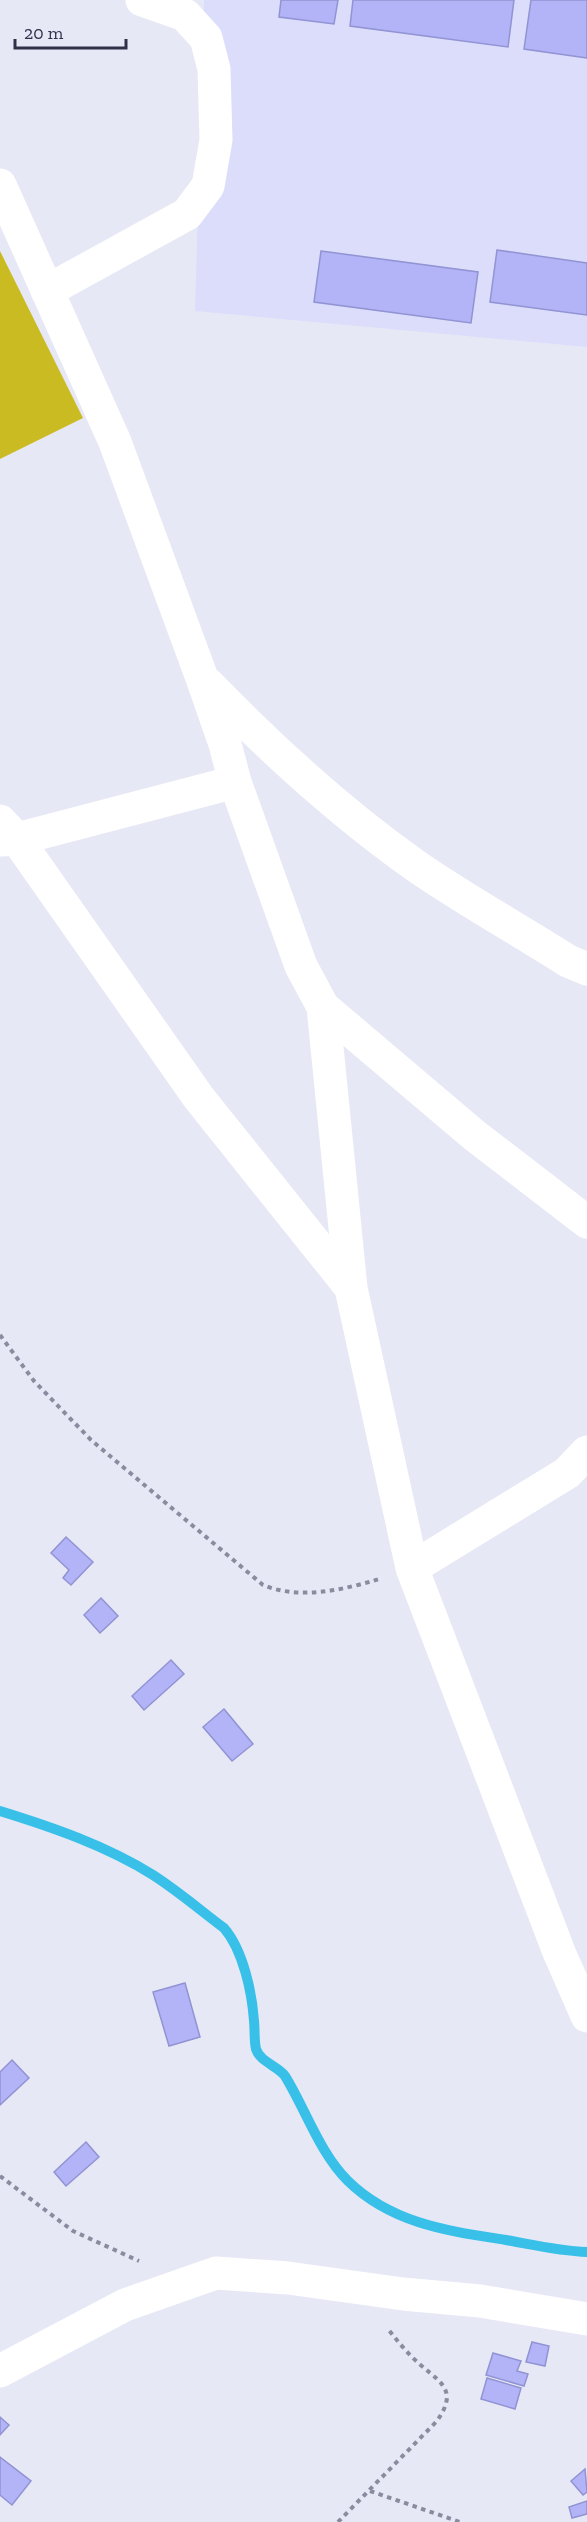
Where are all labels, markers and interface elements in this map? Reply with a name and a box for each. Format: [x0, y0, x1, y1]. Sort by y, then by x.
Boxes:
scale bar [15, 12, 126, 50]
text: 20 m [24, 22, 64, 44]

